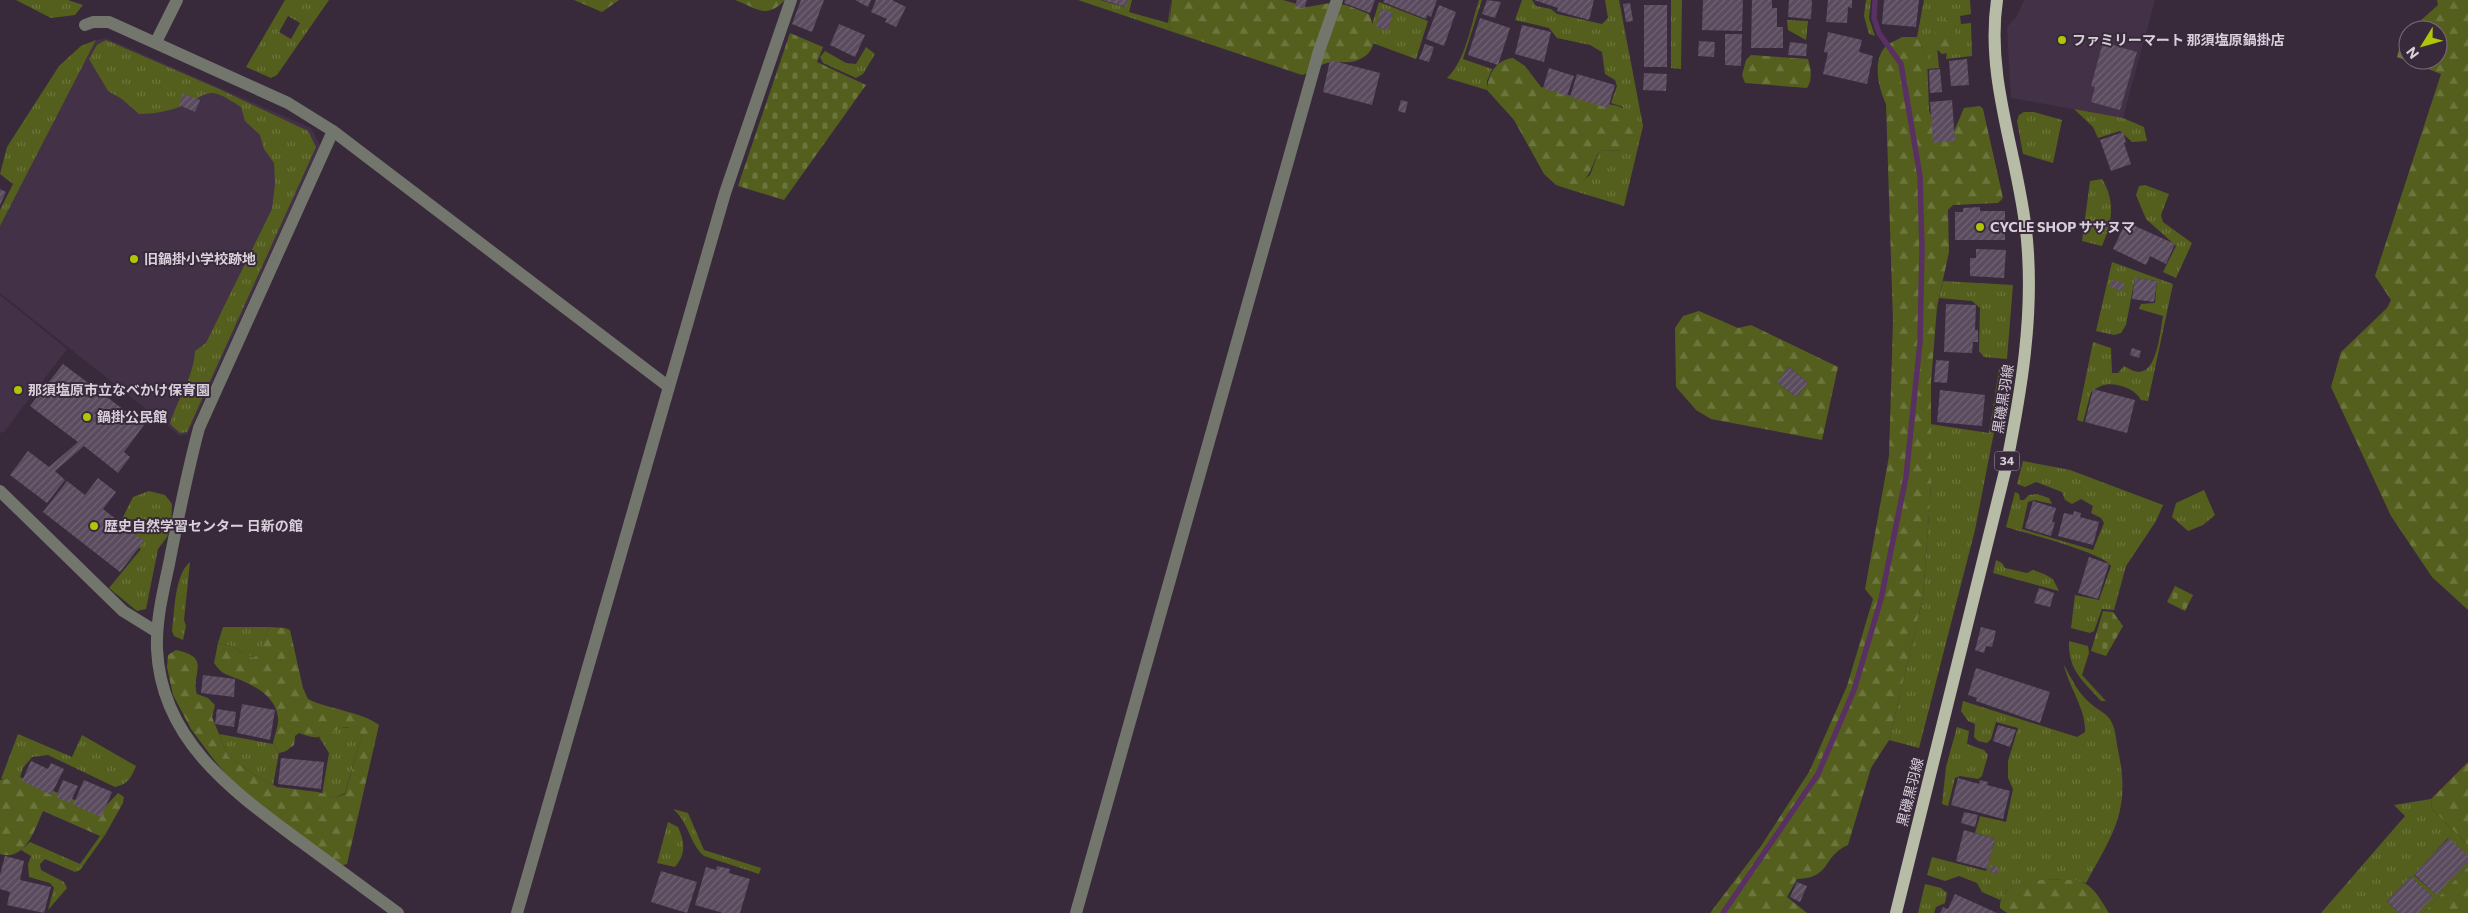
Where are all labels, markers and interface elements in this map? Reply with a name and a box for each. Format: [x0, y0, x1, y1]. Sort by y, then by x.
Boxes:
north arrow [2398, 20, 2448, 70]
place label: ファミリーマート 那須塩原鍋掛店 [2072, 31, 2285, 48]
marker: ファミリーマート 那須塩原鍋掛店 [2056, 34, 2068, 46]
text: N [2402, 44, 2422, 62]
place label: CYCLE SHOP ササヌマ [1990, 218, 2135, 235]
marker: CYCLE SHOP ササヌマ [1974, 221, 1986, 233]
place label: 旧鍋掛小学校跡地 [144, 250, 256, 267]
marker: 旧鍋掛小学校跡地 [128, 253, 140, 265]
street label: 黒磯黒羽線 [1989, 363, 2016, 435]
place label: 那須塩原市立なべかけ保育園 [28, 381, 210, 398]
marker: 那須塩原市立なべかけ保育園 [12, 384, 24, 396]
place label: 鍋掛公民館 [97, 408, 167, 425]
marker: 鍋掛公民館 [81, 411, 93, 423]
road number: 34 [1994, 452, 2020, 471]
place label: 歴史自然学習センター 日新の館 [104, 517, 303, 534]
marker: 歴史自然学習センター 日新の館 [88, 520, 100, 532]
street label: 黒磯黒羽線 [1893, 756, 1926, 828]

